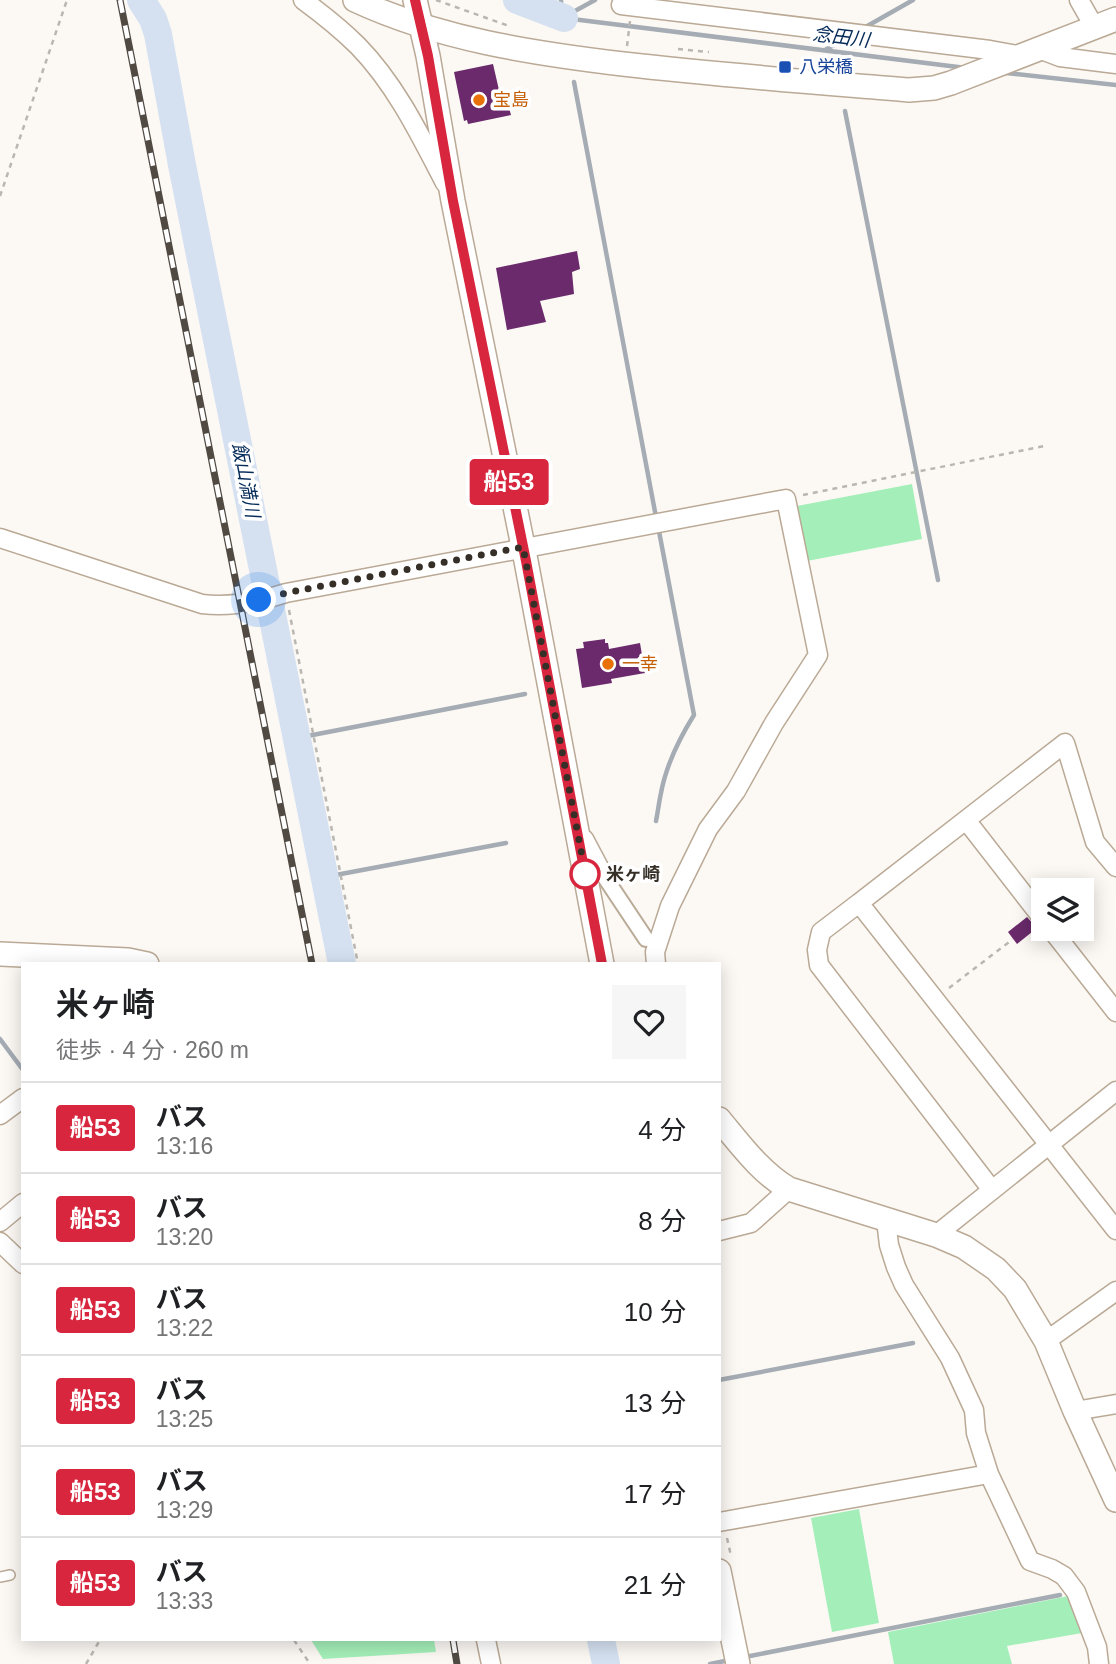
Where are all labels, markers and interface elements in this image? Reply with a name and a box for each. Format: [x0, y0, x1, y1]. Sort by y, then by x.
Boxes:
water label: 念田川 [811, 23, 873, 51]
place label: 八栄橋 [799, 57, 853, 77]
marker: 八栄橋 [777, 59, 793, 75]
place label: 宝島 [493, 90, 529, 110]
marker: 宝島 [471, 92, 487, 108]
water label: 飯山満川 [228, 441, 264, 521]
line badge: 船53 [469, 459, 549, 505]
text: 船53 [484, 468, 534, 495]
your location [241, 582, 276, 617]
place label: 一幸 [622, 654, 658, 674]
marker: 一幸 [600, 656, 616, 672]
marker: 米ヶ崎 [570, 859, 600, 889]
place label: 米ヶ崎 [606, 864, 660, 884]
map controls [1031, 878, 1094, 941]
button: layers [1031, 878, 1094, 941]
button: heart [612, 985, 686, 1059]
text: 米ヶ崎 [56, 986, 155, 1023]
text: 徒歩 · 4 分 · 260 m [56, 1037, 249, 1063]
text: バス [156, 1102, 208, 1132]
text: 船53 [70, 1114, 121, 1141]
text: 4 分 [638, 1115, 686, 1145]
text: 13:16 [156, 1133, 213, 1159]
text: バス [156, 1193, 208, 1223]
text: 船53 [70, 1205, 121, 1232]
text: 8 分 [638, 1206, 686, 1236]
text: 13:20 [156, 1224, 213, 1250]
text: バス [156, 1284, 208, 1314]
text: 船53 [70, 1296, 121, 1323]
text: 10 分 [624, 1297, 686, 1327]
text: 13:22 [156, 1315, 213, 1341]
text: バス [156, 1375, 208, 1405]
text: 船53 [70, 1387, 121, 1414]
text: 13 分 [624, 1388, 686, 1418]
text: 13:25 [156, 1406, 213, 1432]
text: バス [156, 1466, 208, 1496]
text: 船53 [70, 1478, 121, 1505]
text: 17 分 [624, 1479, 686, 1509]
text: 13:29 [156, 1497, 213, 1523]
text: バス [156, 1557, 208, 1587]
text: 船53 [70, 1569, 121, 1596]
text: 21 分 [624, 1570, 686, 1600]
text: 13:33 [156, 1588, 213, 1614]

